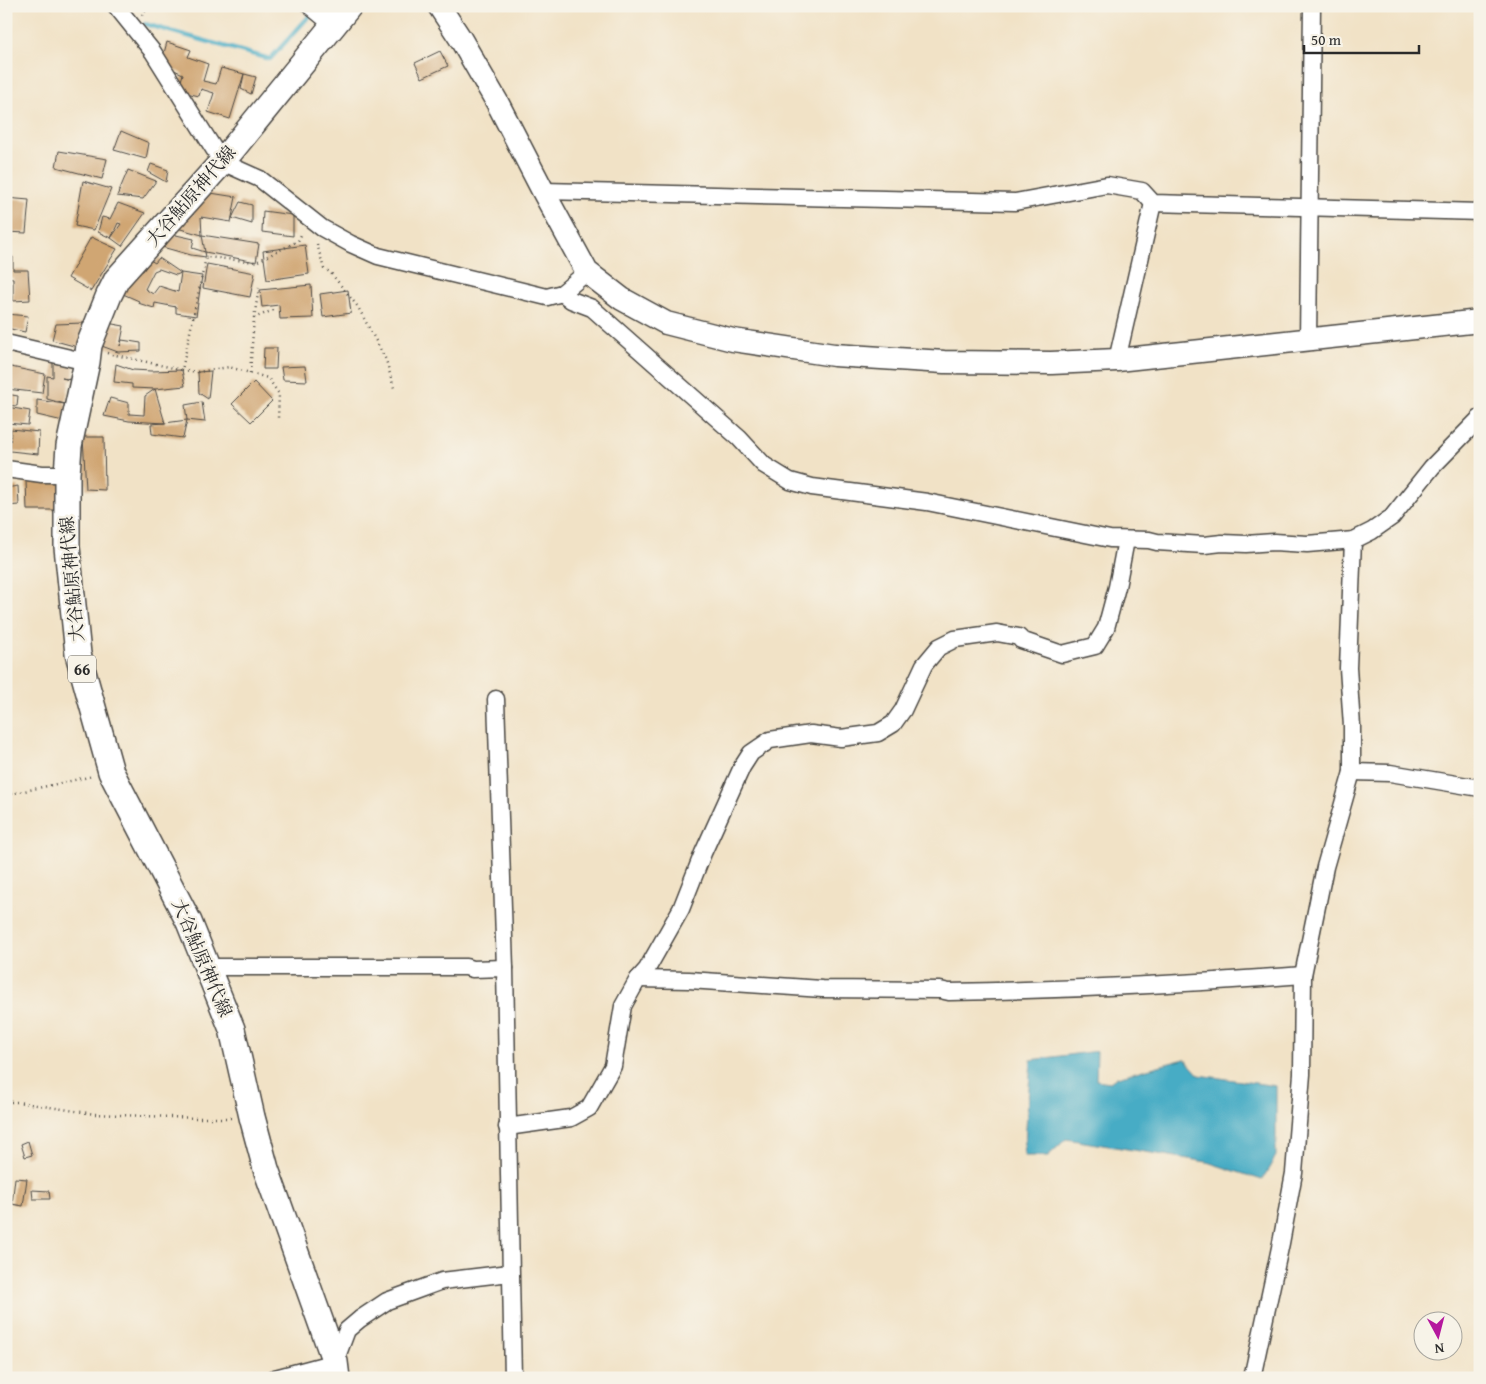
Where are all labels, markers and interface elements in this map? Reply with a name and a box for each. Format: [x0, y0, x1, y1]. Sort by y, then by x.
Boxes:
scale bar [1304, 22, 1418, 54]
text: 50 m [1311, 29, 1342, 50]
street label: 大谷鮎原神代線 [139, 139, 242, 252]
street label: 大谷鮎原神代線 [53, 515, 90, 643]
road number: 66 [68, 656, 96, 682]
street label: 大谷鮎原神代線 [165, 895, 240, 1021]
north arrow [1414, 1312, 1464, 1362]
text: N [1433, 1338, 1445, 1359]

